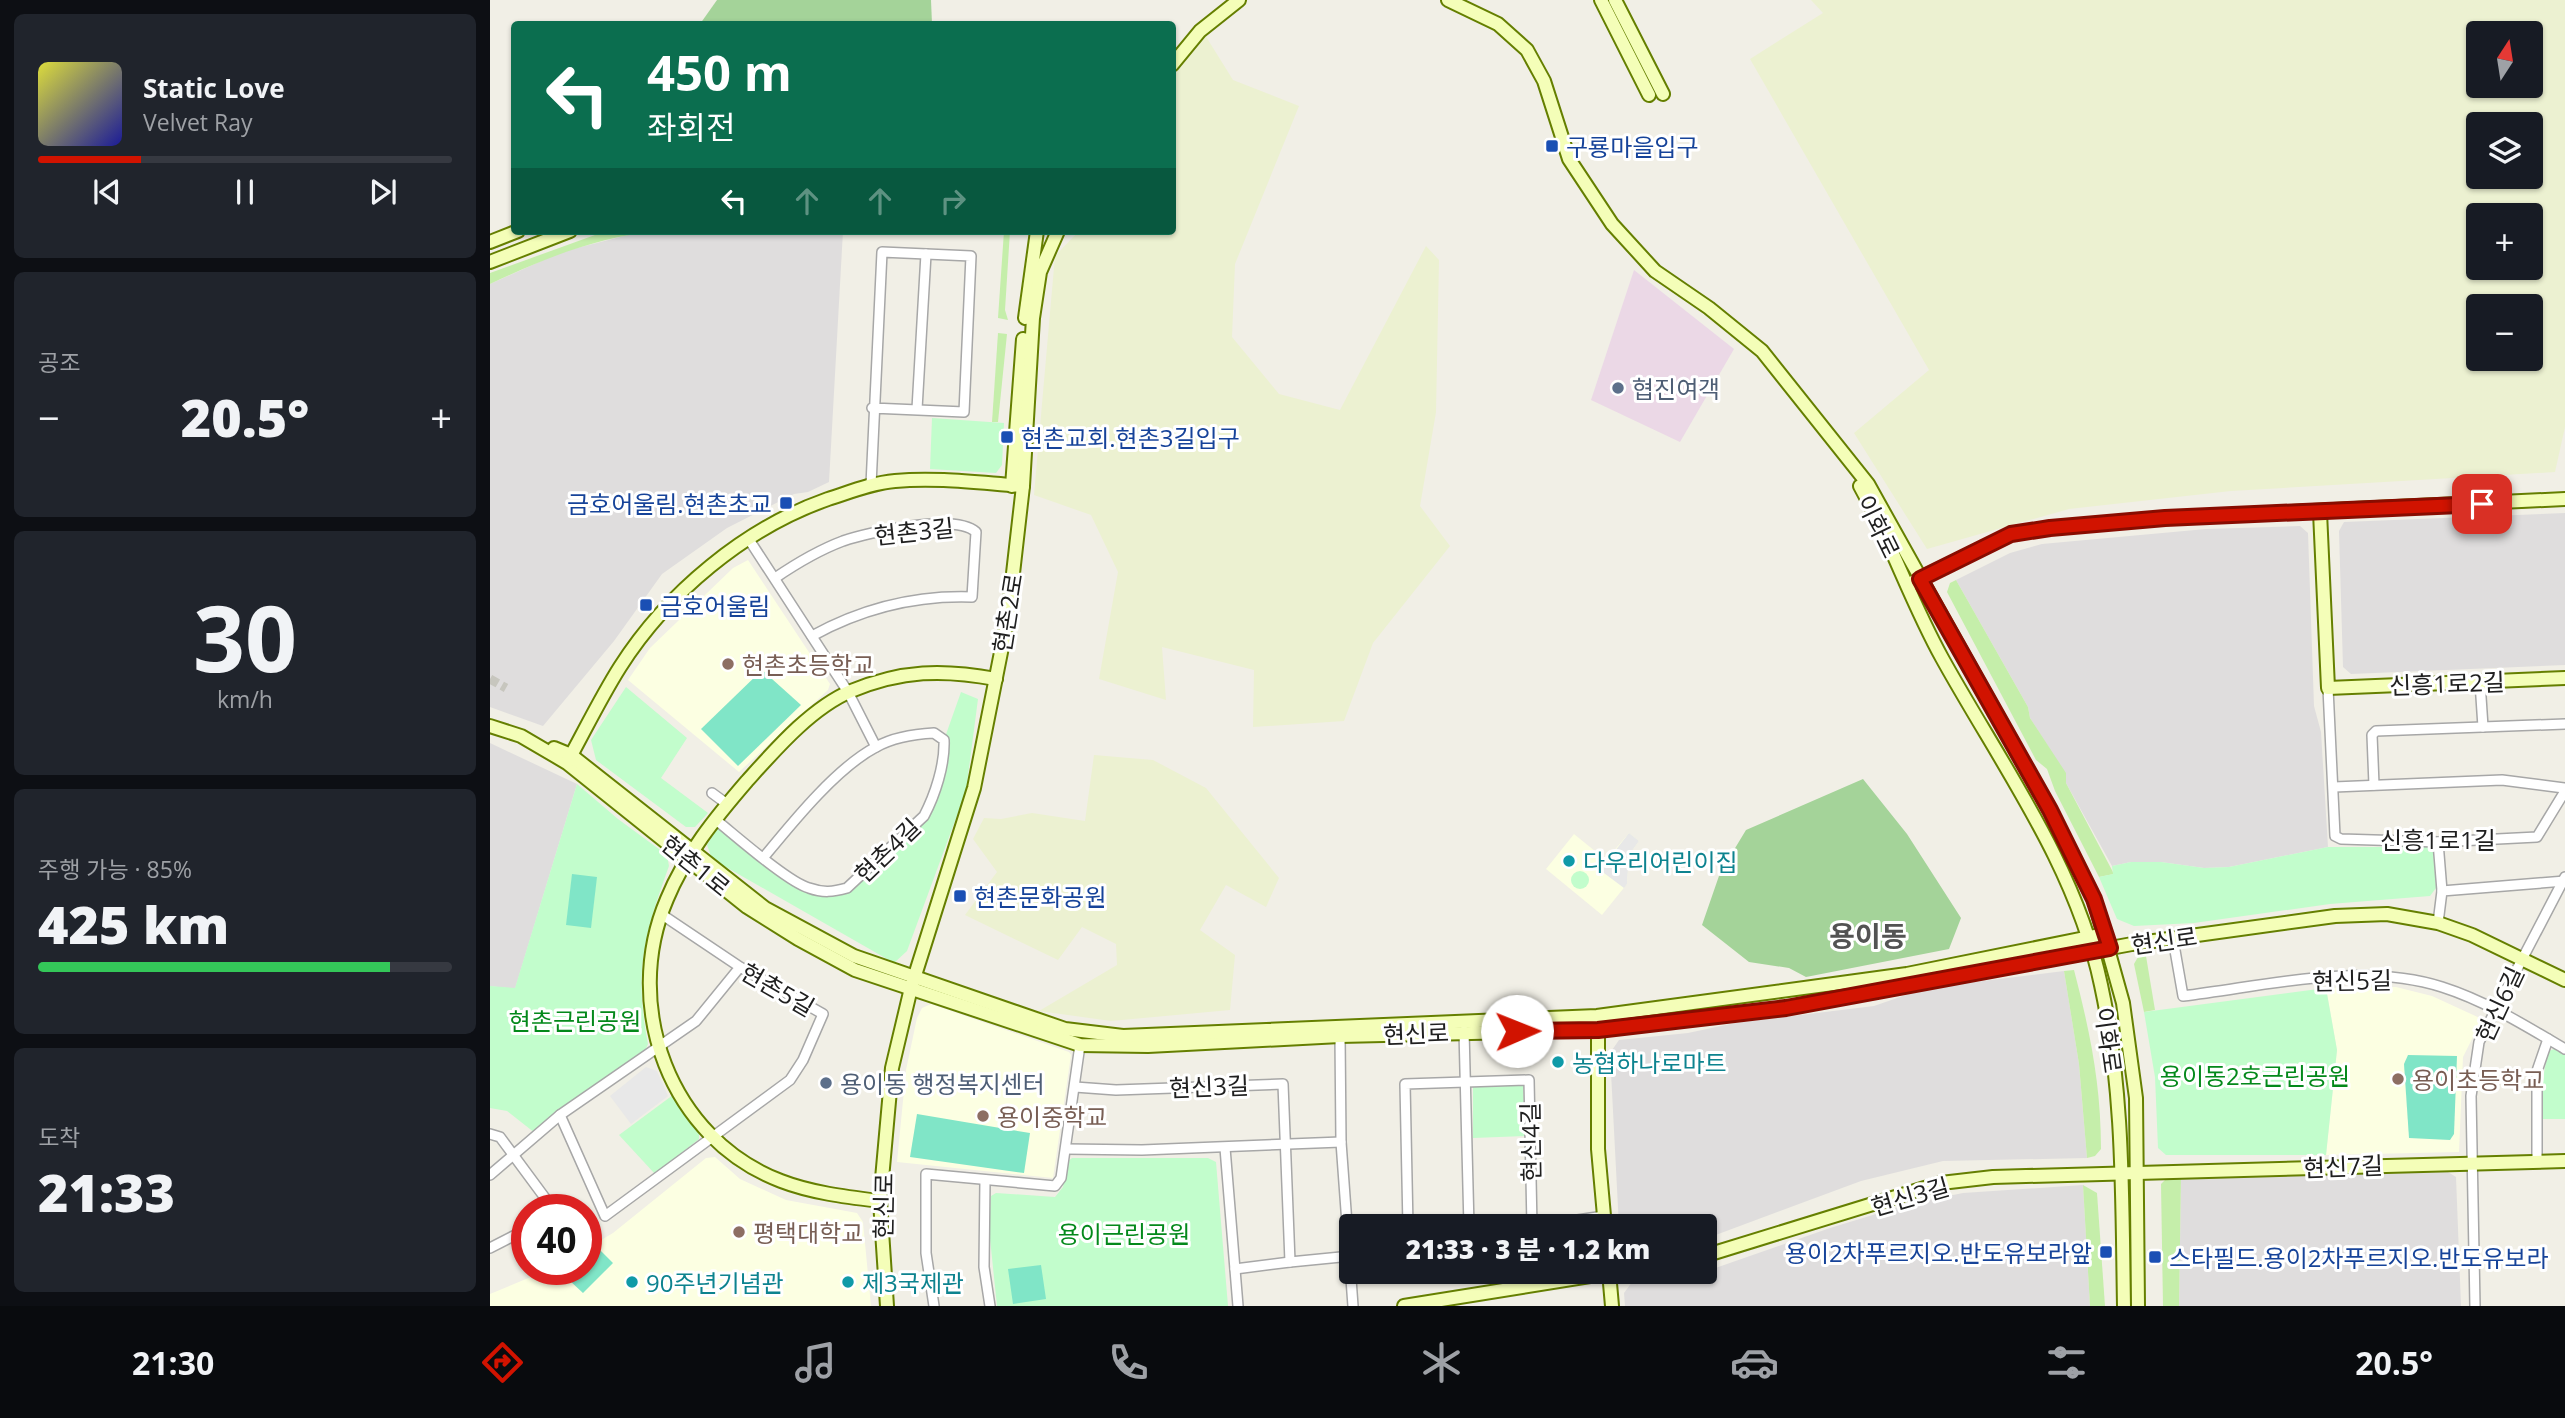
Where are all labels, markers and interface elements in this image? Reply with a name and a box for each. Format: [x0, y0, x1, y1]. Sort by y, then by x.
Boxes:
north arrow [2466, 21, 2543, 98]
map controls [2466, 21, 2543, 371]
text: 450 m [647, 39, 792, 105]
icon: left [532, 49, 623, 140]
text: Static Love [143, 70, 285, 106]
text: 좌회전 [647, 105, 735, 148]
text: Velvet Ray [143, 106, 253, 138]
button: layers [2466, 112, 2543, 189]
place label: 구룡마을입구 [1566, 130, 1698, 163]
marker: 구룡마을입구 [1544, 138, 1560, 154]
icon: previous [88, 173, 126, 211]
icon: pause [226, 173, 264, 211]
icon: next [364, 173, 402, 211]
icon: left [715, 182, 753, 220]
icon: ahead [788, 182, 826, 220]
icon: ahead [861, 182, 899, 220]
icon: right [934, 182, 972, 220]
button: + [2466, 203, 2543, 280]
button: − [2466, 294, 2543, 371]
text: 공조 [38, 346, 80, 378]
place label: 협진여객 [1632, 372, 1720, 405]
marker: 협진여객 [1610, 380, 1626, 396]
text: 20.5° [181, 381, 309, 452]
text: − [38, 391, 60, 443]
text: + [430, 391, 452, 443]
place label: 현촌교회.현촌3길입구 [1021, 421, 1240, 454]
marker: 현촌교회.현촌3길입구 [999, 429, 1015, 445]
pin [2452, 474, 2512, 534]
icon: arrive [2463, 485, 2501, 523]
place label: 금호어울림.현촌초교 [567, 487, 772, 520]
street label: 이화로 [1850, 489, 1908, 563]
marker: 금호어울림.현촌초교 [778, 495, 794, 511]
street label: 현촌3길 [873, 510, 955, 552]
street label: 현촌2로 [984, 571, 1030, 655]
text: 30 [193, 575, 297, 699]
place label: 금호어울림 [660, 589, 770, 622]
marker: 금호어울림 [638, 597, 654, 613]
place label: 현촌초등학교 [742, 648, 874, 681]
marker: 현촌초등학교 [720, 656, 736, 672]
street label: 신흥1로2길 [2389, 664, 2505, 702]
text: km/h [217, 683, 273, 715]
street label: 현촌4길 [847, 810, 927, 890]
street label: 신흥1로1길 [2380, 823, 2496, 856]
street label: 현촌1로 [655, 827, 737, 903]
place label: 다우리어린이집 [1583, 845, 1738, 878]
text: 주행 가능 · 85% [38, 853, 192, 885]
marker: 다우리어린이집 [1561, 853, 1577, 869]
place label: 현촌문화공원 [974, 880, 1106, 913]
text: 425 km [38, 888, 229, 959]
marker: 현촌문화공원 [952, 888, 968, 904]
district label: 용이동 [1829, 916, 1907, 954]
street label: 현신로 [2129, 919, 2199, 961]
street label: 현촌5길 [735, 955, 821, 1023]
street label: 현신6길 [2467, 961, 2531, 1047]
street label: 현신5길 [2312, 963, 2392, 997]
position arrow [1480, 994, 1554, 1068]
park label: 현촌근린공원 [509, 1004, 641, 1037]
street label: 이화로 [2088, 1005, 2130, 1075]
street label: 현신로 [1382, 1015, 1450, 1051]
place label: 농협하나로마트 [1572, 1046, 1727, 1079]
marker: 농협하나로마트 [1550, 1054, 1566, 1070]
park label: 용이동2호근린공원 [2160, 1059, 2350, 1092]
place label: 용이초등학교 [2412, 1063, 2544, 1096]
place label: 용이동 행정복지센터 [840, 1067, 1045, 1100]
street label: 현신3길 [1168, 1068, 1250, 1104]
marker: 용이초등학교 [2390, 1071, 2406, 1087]
marker: 용이동 행정복지센터 [818, 1075, 834, 1091]
place label: 용이중학교 [997, 1100, 1107, 1133]
street label: 현신4길 [1513, 1102, 1547, 1182]
marker: 용이중학교 [975, 1108, 991, 1124]
text: 도착 [38, 1121, 80, 1153]
street label: 현신7길 [2302, 1148, 2384, 1184]
text: 21:33 [38, 1156, 175, 1227]
street label: 현신3길 [1867, 1169, 1953, 1223]
street label: 현신로 [866, 1173, 900, 1239]
speed limit sign: 40 [511, 1194, 602, 1285]
place label: 평택대학교 [753, 1216, 863, 1249]
park label: 용이근린공원 [1058, 1217, 1190, 1250]
marker: 평택대학교 [731, 1224, 747, 1240]
text: 21:33 · 3 분 · 1.2 km [1406, 1231, 1650, 1267]
place label: 용이2차푸르지오.반도유보라앞 [1785, 1236, 2092, 1269]
place label: 스타필드.용이2차푸르지오.반도유보라 [2169, 1241, 2549, 1274]
marker: 용이2차푸르지오.반도유보라앞 [2098, 1244, 2114, 1260]
marker: 스타필드.용이2차푸르지오.반도유보라 [2147, 1249, 2163, 1265]
place label: 90주년기념관 [646, 1266, 784, 1299]
place label: 제3국제관 [862, 1266, 964, 1299]
marker: 90주년기념관 [624, 1274, 640, 1290]
marker: 제3국제관 [840, 1274, 856, 1290]
icon: directions [478, 1338, 527, 1387]
icon: music [791, 1338, 840, 1387]
icon: phone [1104, 1338, 1153, 1387]
icon: climate [1417, 1338, 1466, 1387]
icon: car [1730, 1338, 1779, 1387]
icon: filters [2042, 1338, 2091, 1387]
text: 21:30 [132, 1341, 214, 1384]
text: 20.5° [2355, 1341, 2433, 1384]

